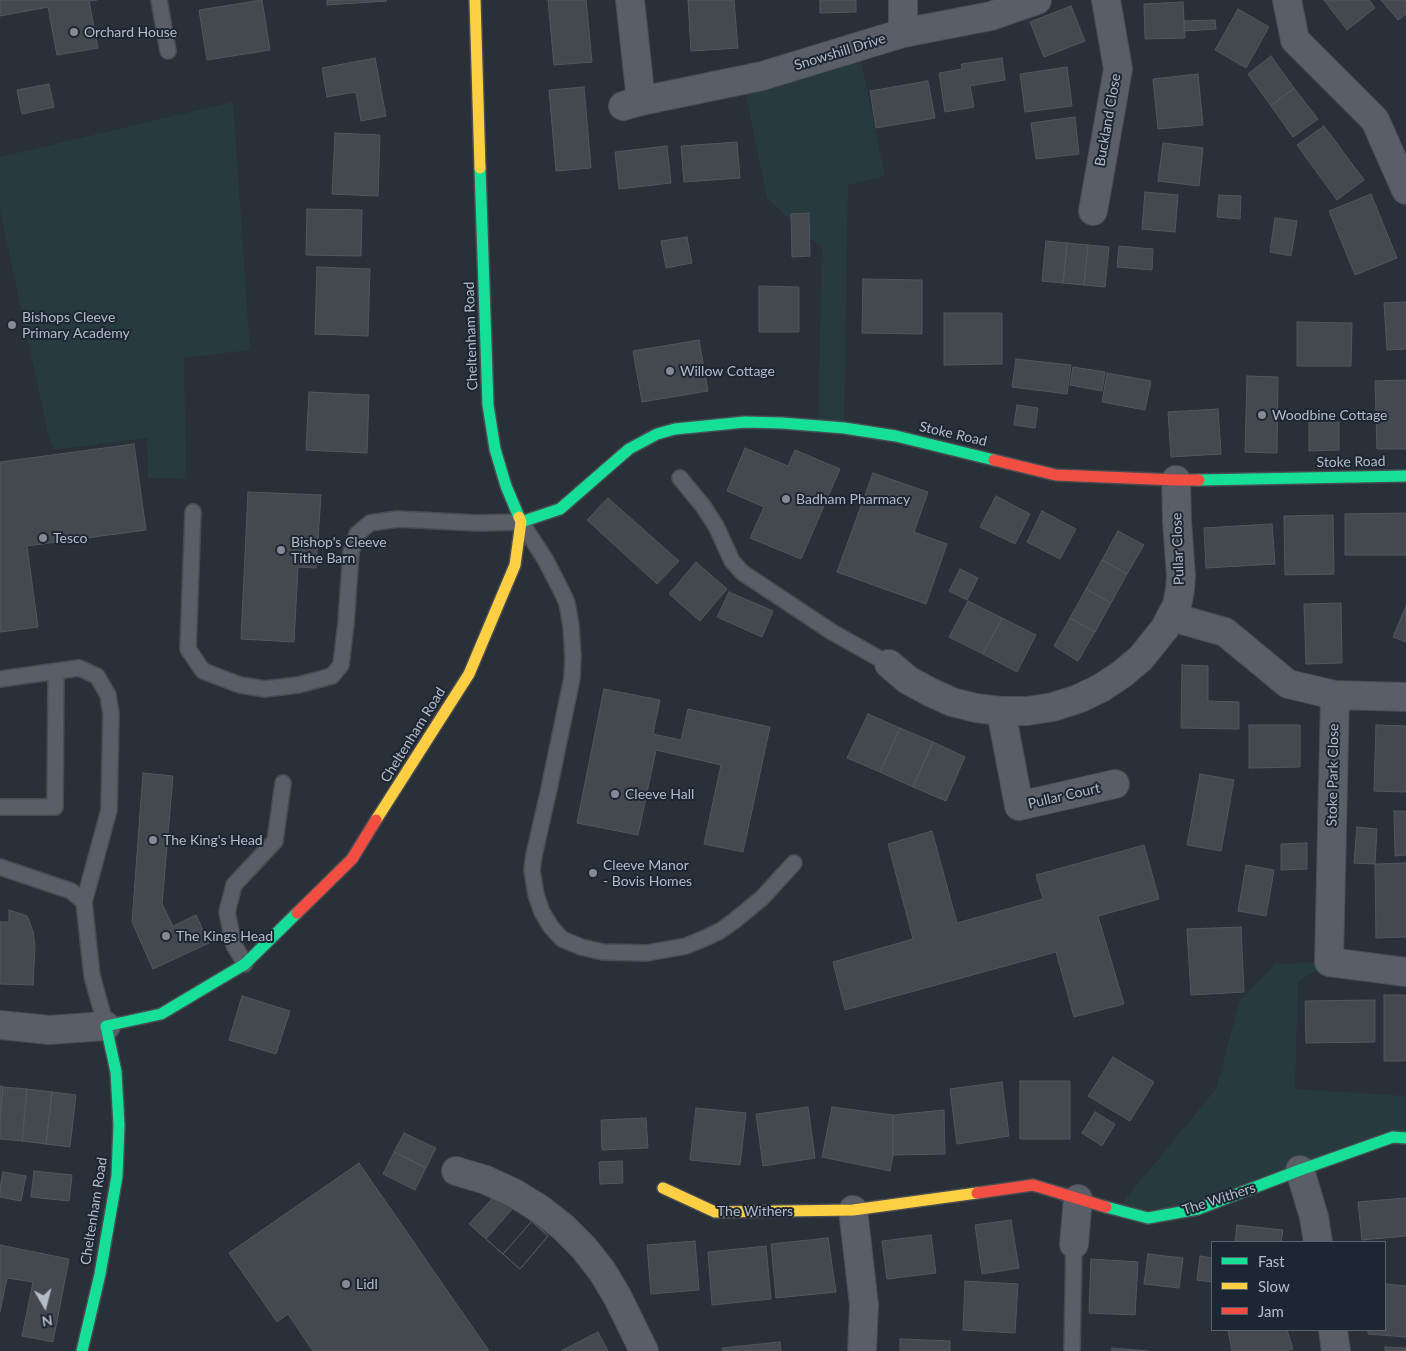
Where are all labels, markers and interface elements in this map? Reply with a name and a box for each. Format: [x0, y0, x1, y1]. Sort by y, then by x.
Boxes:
place label: Orchard House [84, 24, 177, 40]
marker: Orchard House [68, 26, 80, 38]
street label: Snowshill Drive [792, 30, 888, 74]
street label: Buckland Close [1092, 72, 1124, 168]
street label: Cheltenham Road [461, 281, 481, 391]
place label: Bishops Cleeve Primary Academy [22, 309, 130, 342]
marker: Bishops Cleeve Primary Academy [6, 319, 18, 331]
place label: Willow Cottage [680, 363, 775, 379]
marker: Willow Cottage [664, 365, 676, 377]
place label: Woodbine Cottage [1272, 407, 1388, 423]
marker: Woodbine Cottage [1256, 409, 1268, 421]
street label: Stoke Road [918, 418, 988, 450]
street label: Stoke Road [1316, 453, 1386, 471]
place label: Badham Pharmacy [796, 491, 910, 507]
marker: Badham Pharmacy [780, 493, 792, 505]
street label: Pullar Close [1168, 513, 1188, 585]
place label: Tesco [53, 530, 88, 546]
marker: Tesco [37, 532, 49, 544]
place label: Bishop's Cleeve Tithe Barn [291, 534, 387, 566]
marker: Bishop's Cleeve Tithe Barn [275, 544, 287, 556]
street label: Cheltenham Road [377, 684, 449, 786]
street label: Stoke Park Close [1324, 723, 1342, 827]
street label: Pullar Court [1026, 780, 1102, 812]
place label: Cleeve Hall [625, 786, 694, 802]
marker: Cleeve Hall [609, 788, 621, 800]
place label: The King's Head [163, 832, 263, 848]
marker: The King's Head [147, 834, 159, 846]
place label: Cleeve Manor - Bovis Homes [603, 857, 692, 890]
marker: Cleeve Manor - Bovis Homes [587, 867, 599, 879]
place label: The Kings Head [176, 928, 273, 944]
marker: The Kings Head [160, 930, 172, 942]
street label: Cheltenham Road [77, 1156, 111, 1266]
street label: The Withers [1180, 1179, 1258, 1219]
street label: The Withers [717, 1203, 793, 1219]
legend [1211, 1241, 1386, 1331]
text: Fast [1258, 1252, 1285, 1270]
place label: Lidl [356, 1276, 378, 1292]
text: Slow [1258, 1277, 1290, 1295]
marker: Lidl [340, 1278, 352, 1290]
north arrow [20, 1281, 70, 1331]
text: Jam [1258, 1302, 1284, 1320]
text: N [41, 1312, 54, 1331]

